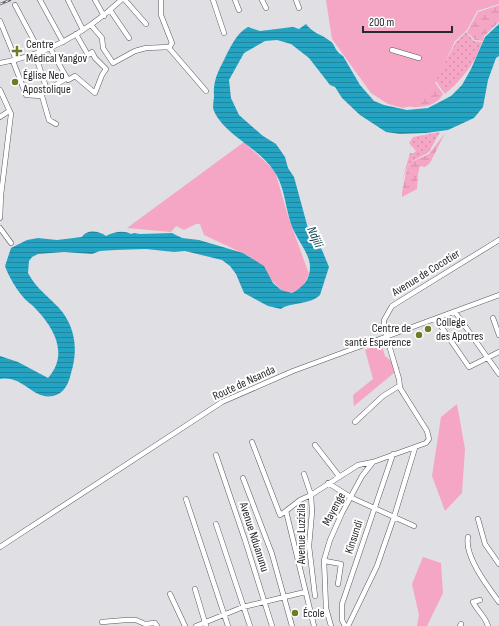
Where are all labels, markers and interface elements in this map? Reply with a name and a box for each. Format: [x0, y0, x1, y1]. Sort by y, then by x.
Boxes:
scale bar [363, 8, 452, 34]
text: 200 m [369, 15, 395, 30]
place label: Centre Médical Yangov [26, 37, 87, 66]
marker: Centre Médical Yangov [11, 45, 23, 57]
place label: Église Neo Apostolique [22, 68, 71, 97]
marker: Église Neo Apostolique [10, 77, 20, 87]
water label: Ndjili [303, 224, 327, 251]
street label: Avenue de Cocotier [388, 246, 463, 300]
place label: College des Apotres [436, 315, 483, 344]
place label: Centre de santé Esperence [345, 321, 411, 350]
marker: College des Apotres [423, 324, 433, 334]
marker: Centre de santé Esperence [414, 330, 424, 340]
street label: Route de Nsanda [210, 362, 278, 404]
street label: Mayenge [319, 490, 349, 528]
street label: Avenue Nduanunu [235, 499, 272, 574]
street label: Avenue Luzizila [294, 503, 309, 565]
street label: Kinsundi [342, 518, 366, 556]
place label: École [303, 606, 325, 621]
marker: École [290, 608, 300, 618]

